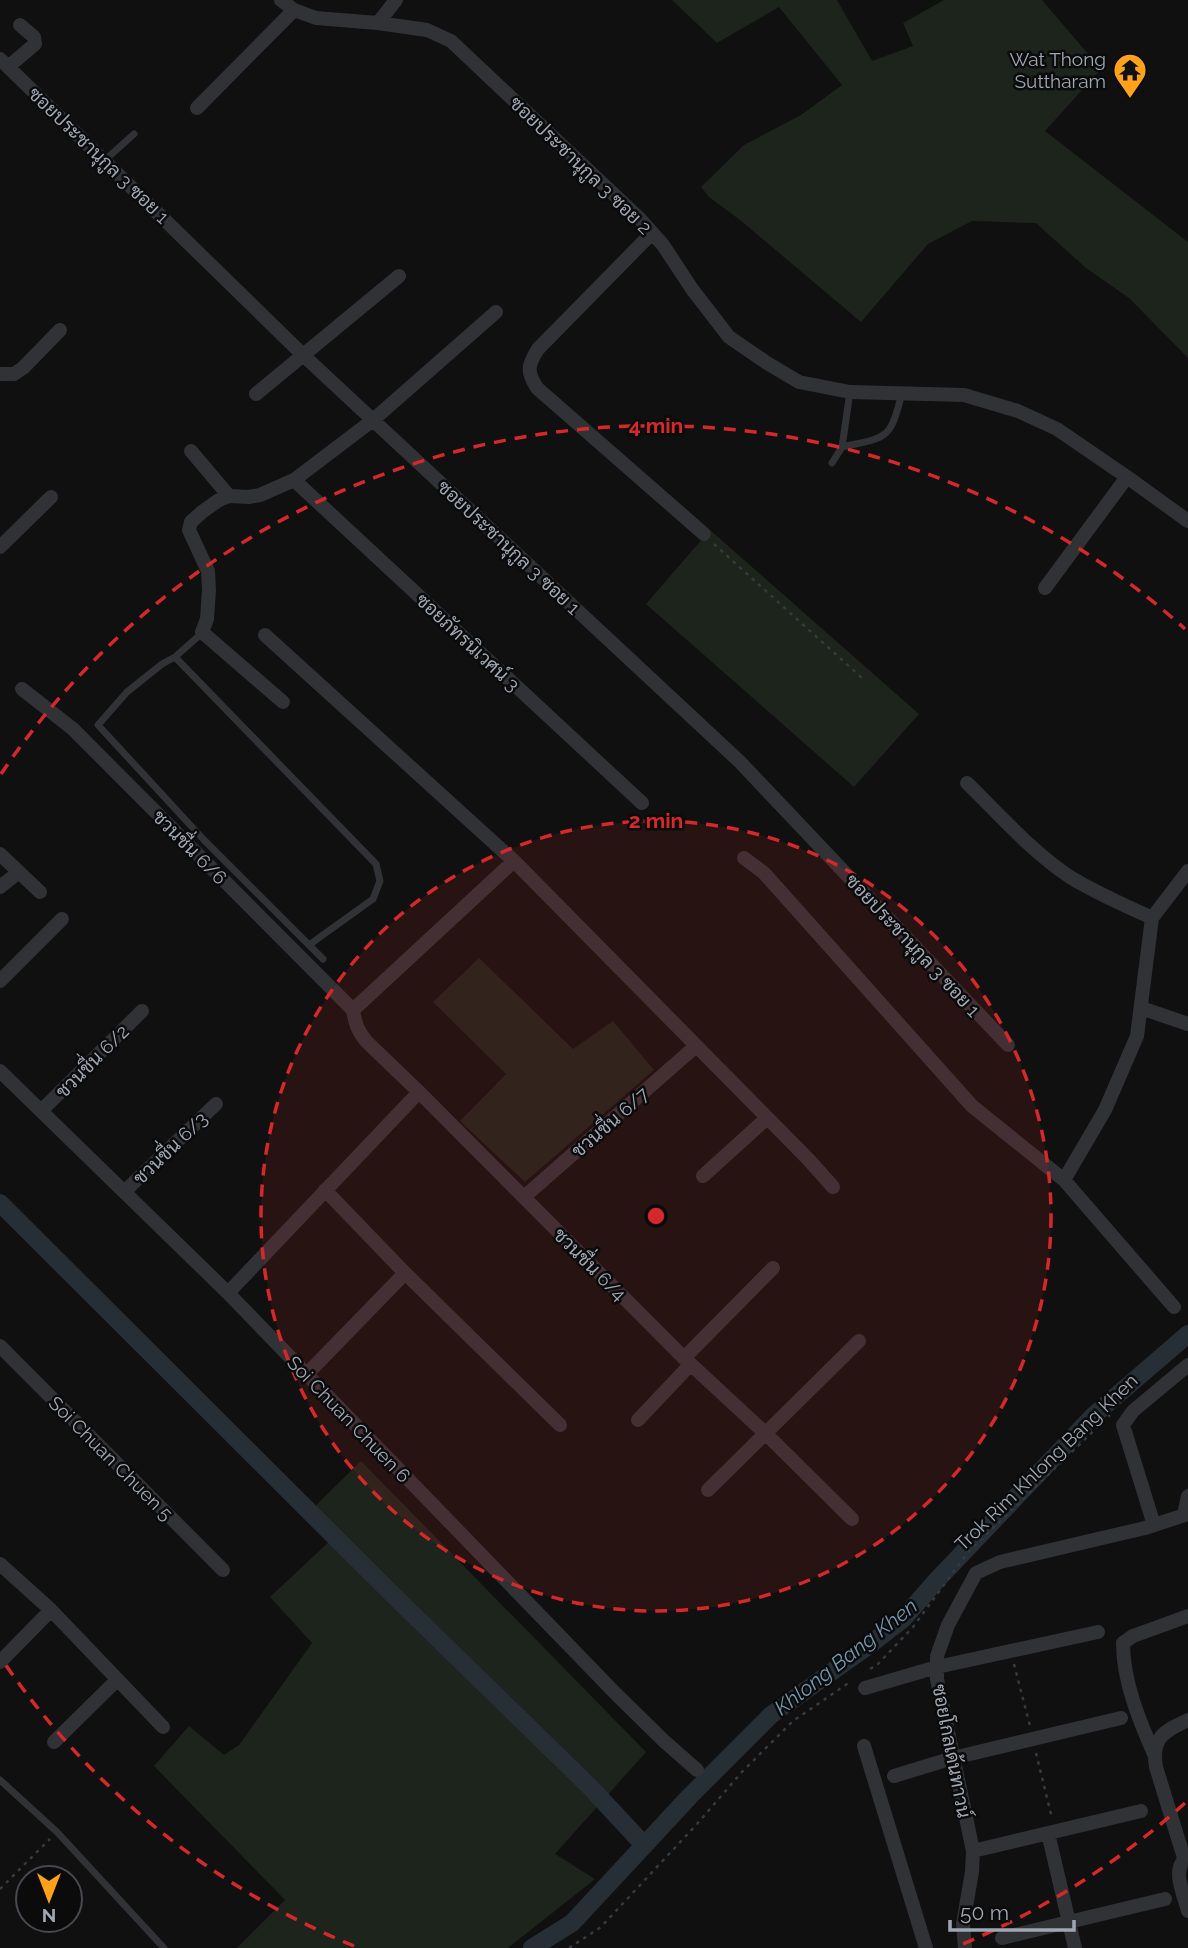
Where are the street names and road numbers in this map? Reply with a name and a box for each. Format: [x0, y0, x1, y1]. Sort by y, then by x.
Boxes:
street label: ซอยประชานุกูล 3 ซอย 1 [22, 82, 174, 230]
street label: ซอยประชานุกูล 3 ซอย 2 [503, 92, 656, 241]
street label: ซอยประชานุกูล 3 ซอย 1 [431, 475, 585, 621]
street label: ซอยภัทรนิเวศน์ 3 [412, 588, 525, 696]
street label: ชวนชื่น 6/6 [148, 801, 236, 889]
street label: ซอยประชานุกูล 3 ซอย 1 [839, 869, 985, 1023]
street label: ชวนชื่น 6/2 [47, 1016, 133, 1102]
street label: ชวนชื่น 6/7 [563, 1078, 653, 1161]
street label: ชวนชื่น 6/3 [124, 1103, 212, 1189]
street label: ชวนชื่น 6/4 [549, 1219, 635, 1305]
street label: Soi Chuan Chuen 6 [283, 1351, 415, 1487]
street label: Trok Rim Khlong Bang Khen [950, 1369, 1142, 1555]
street label: Soi Chuan Chuen 5 [44, 1391, 178, 1525]
street label: ซอยโกลเด้นทาวน์ [928, 1682, 977, 1820]

